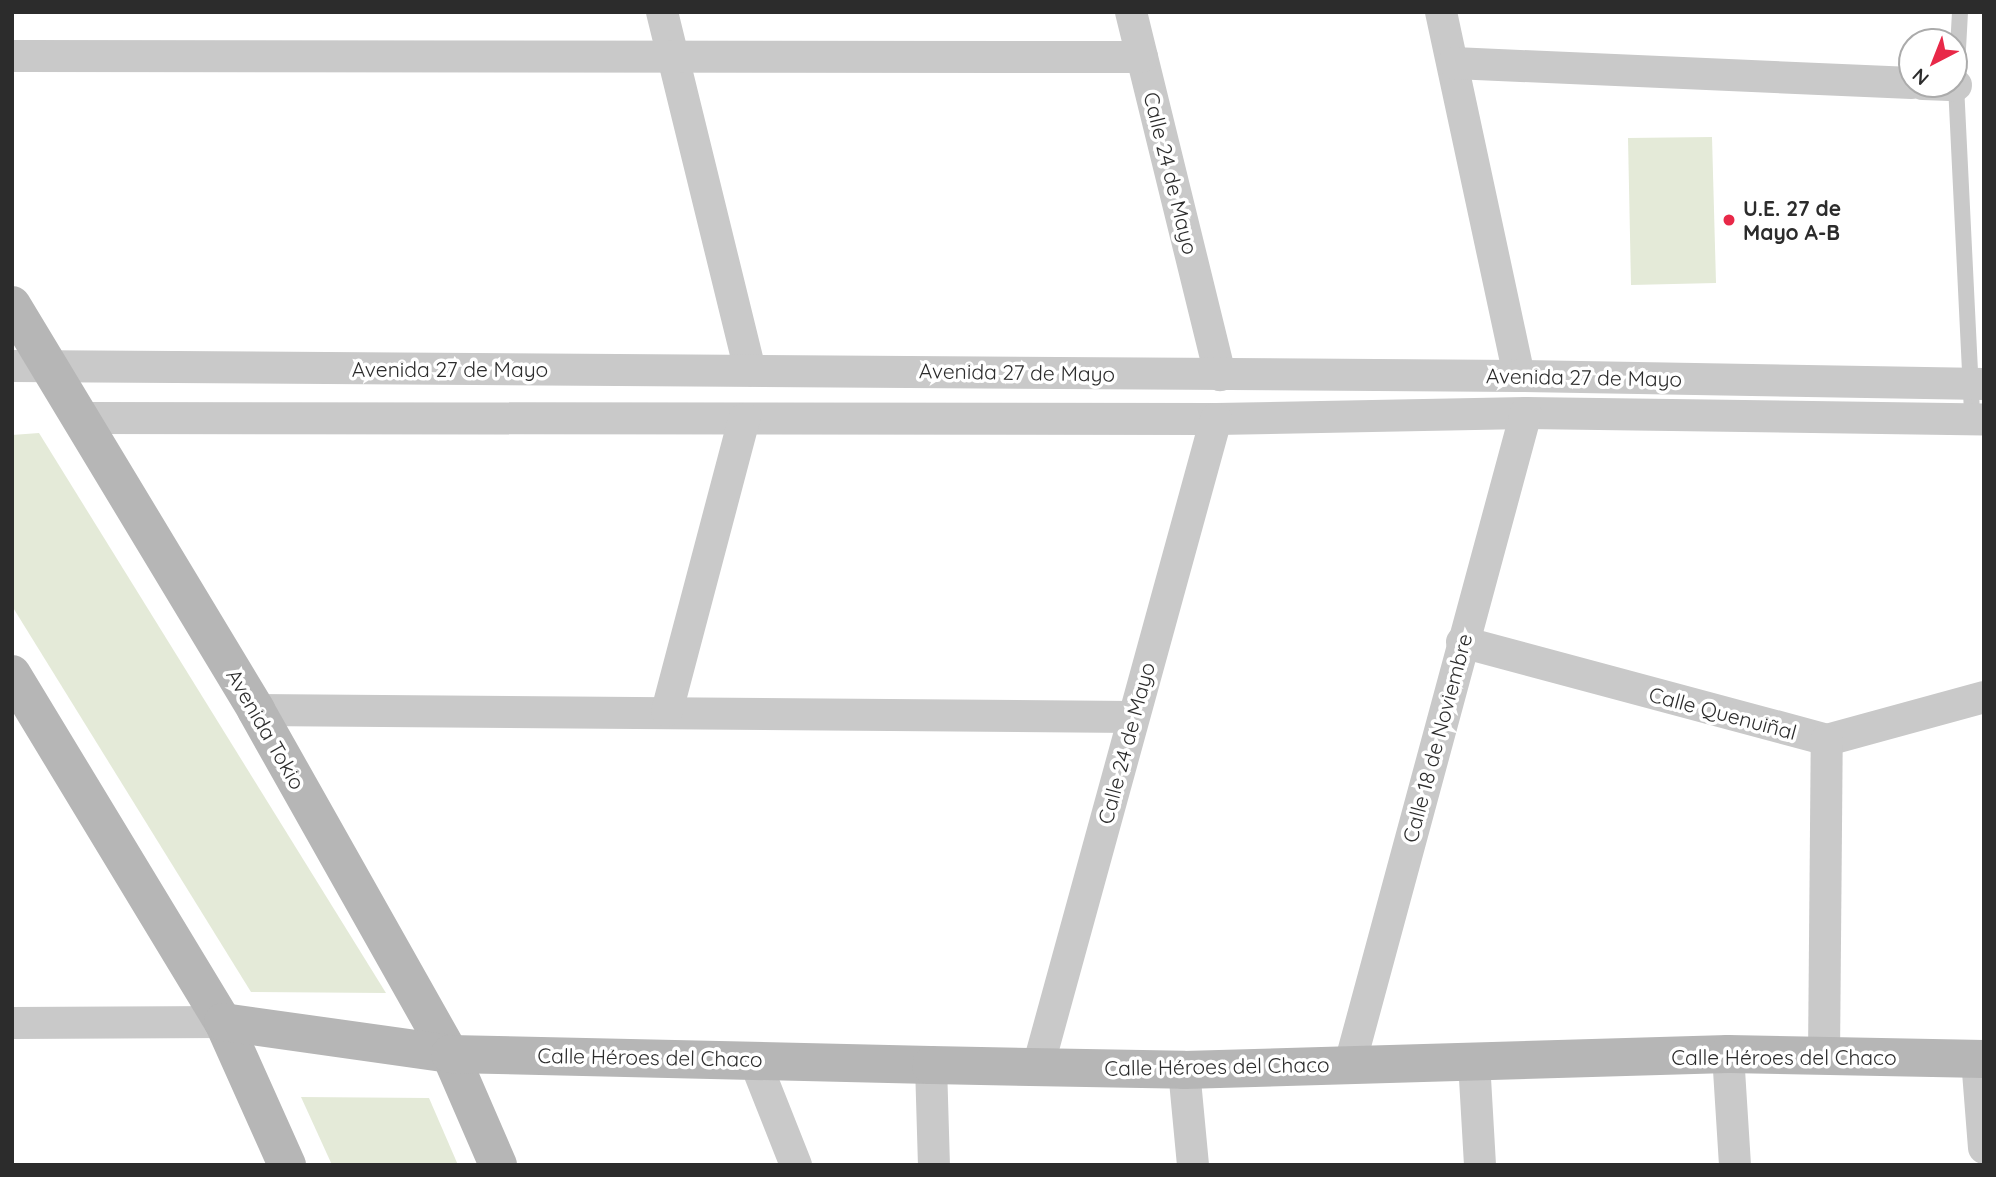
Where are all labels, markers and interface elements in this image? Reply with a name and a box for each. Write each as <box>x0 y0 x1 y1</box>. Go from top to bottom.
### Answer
north arrow <box>1898 28 1968 98</box>
text: N <box>1907 64 1934 91</box>
street label: Calle 24 de Mayo <box>1139 89 1203 257</box>
place label: U.E. 27 de Mayo A-B <box>1743 195 1841 245</box>
marker: U.E. 27 de Mayo A-B <box>1721 212 1737 228</box>
street label: Avenida 27 de Mayo <box>352 356 548 382</box>
street label: Avenida 27 de Mayo <box>919 358 1115 386</box>
street label: Avenida 27 de Mayo <box>1486 363 1682 391</box>
street label: Calle 18 de Noviembre <box>1397 631 1477 845</box>
street label: Calle 24 de Mayo <box>1092 659 1160 827</box>
street label: Avenida Tokio <box>221 664 311 794</box>
street label: Calle Quenuiñal <box>1646 681 1800 745</box>
street label: Calle Héroes del Chaco <box>537 1042 763 1072</box>
street label: Calle Héroes del Chaco <box>1671 1044 1897 1070</box>
street label: Calle Héroes del Chaco <box>1104 1051 1330 1081</box>

